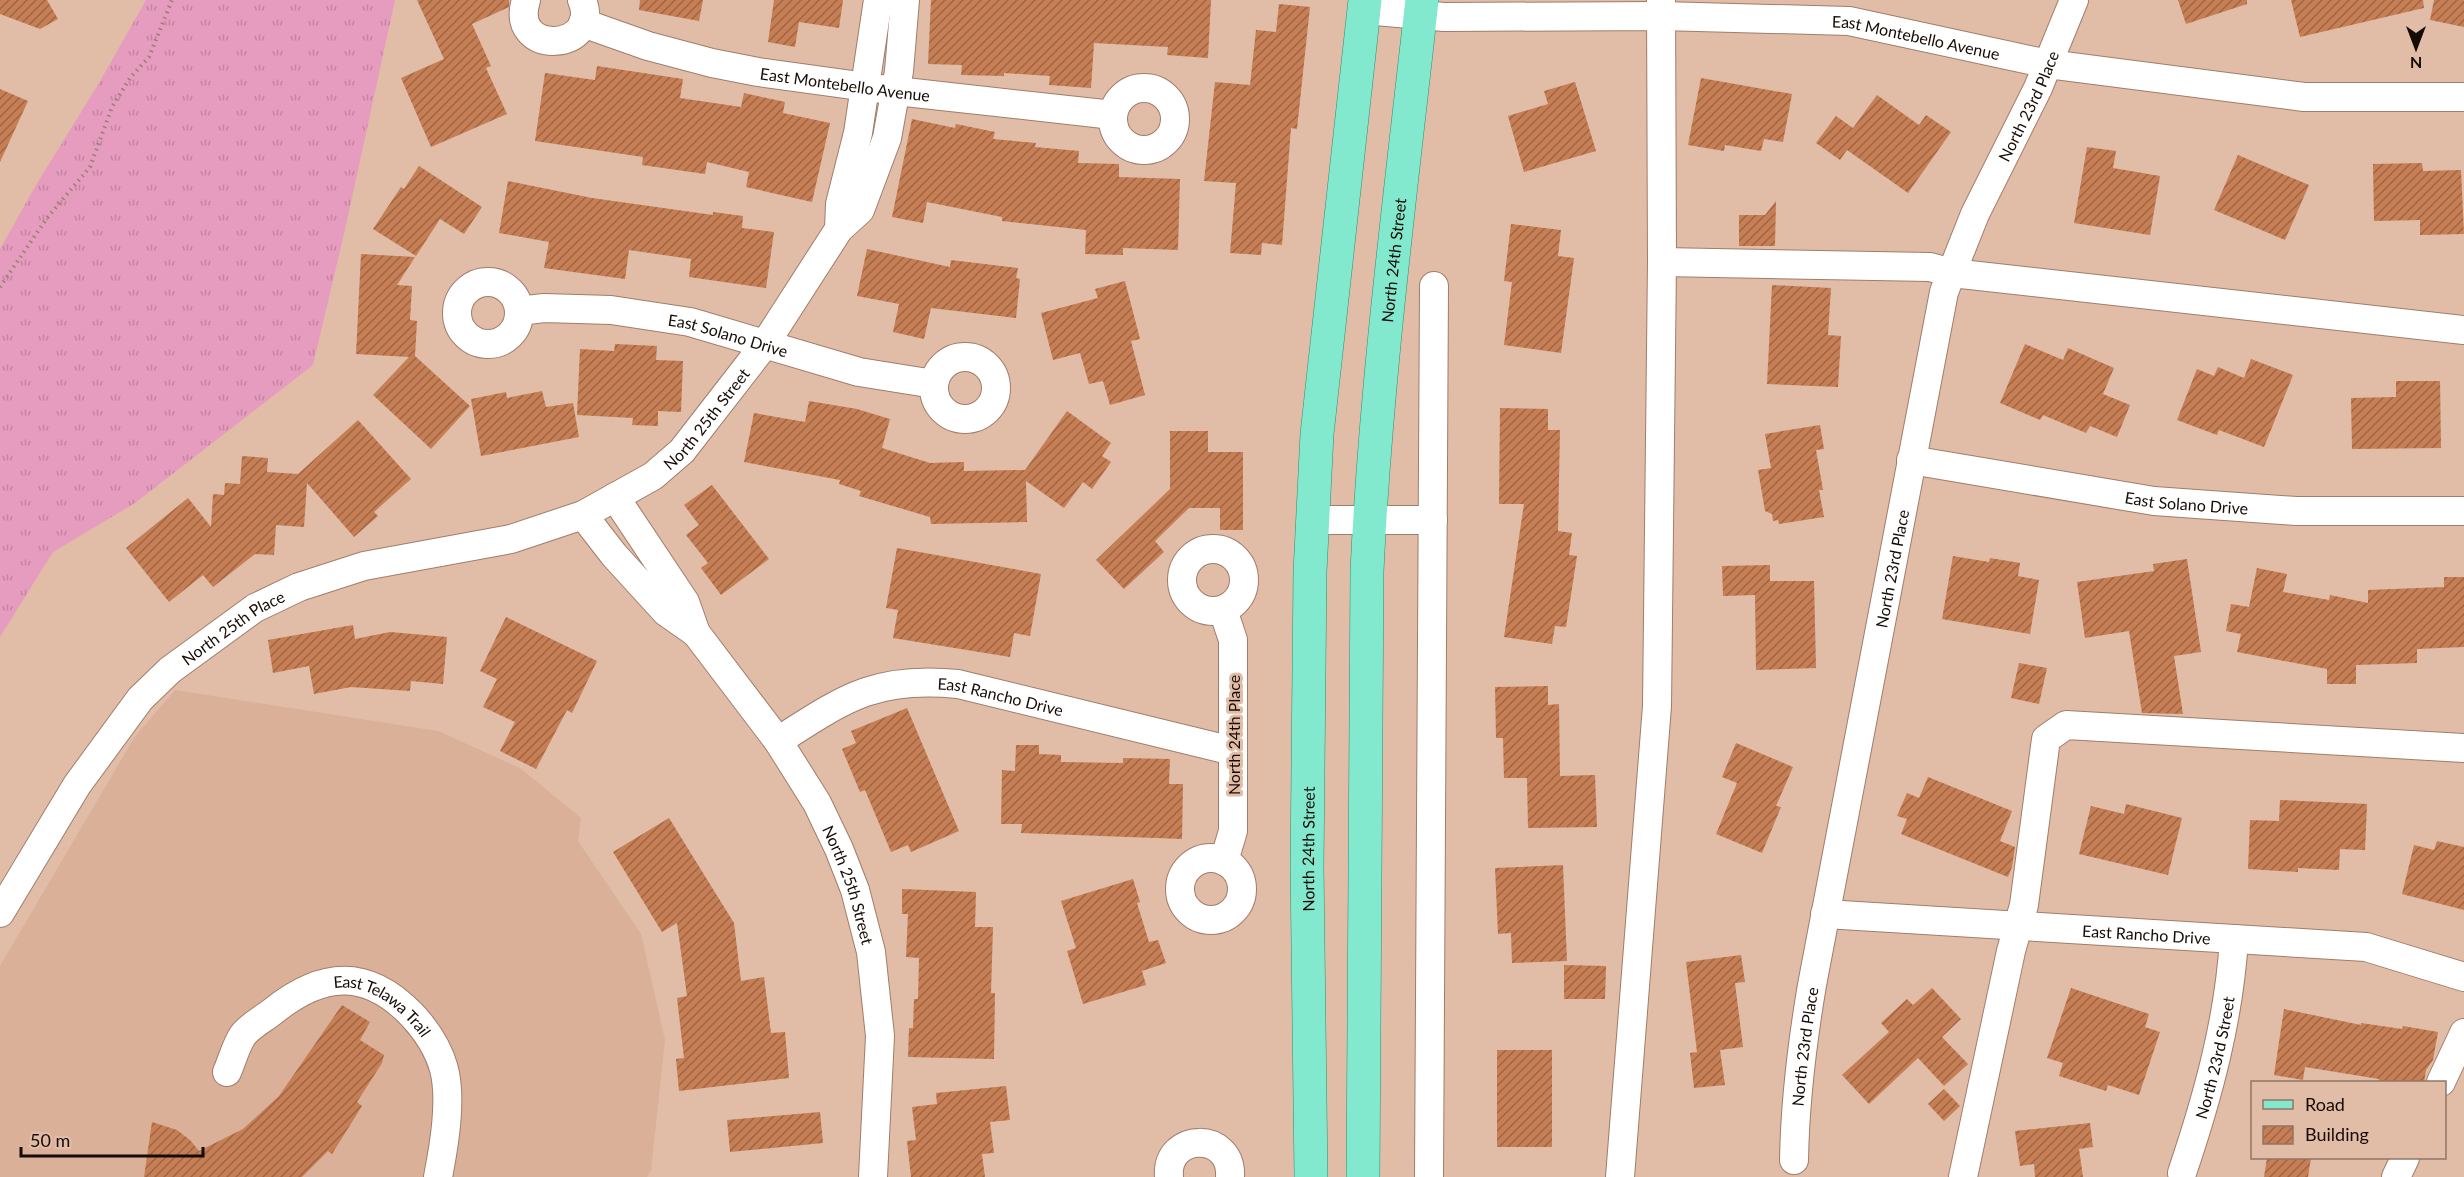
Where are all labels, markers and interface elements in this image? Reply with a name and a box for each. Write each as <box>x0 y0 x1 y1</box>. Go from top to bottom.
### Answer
street label: East Montebello Avenue <box>1832 11 2002 63</box>
north arrow <box>2386 18 2446 78</box>
street label: North 23rd Place <box>1994 48 2062 164</box>
text: N <box>2410 54 2422 73</box>
street label: East Montebello Avenue <box>759 63 931 104</box>
street label: North 24th Street <box>1377 197 1409 323</box>
street label: East Solano Drive <box>667 309 790 360</box>
street label: North 25th Street <box>659 364 753 473</box>
street label: East Solano Drive <box>2124 487 2249 517</box>
street label: North 23rd Place <box>1871 508 1912 629</box>
street label: North 25th Place <box>177 586 287 668</box>
street label: East Rancho Drive <box>937 673 1065 719</box>
street label: North 24th Place <box>1224 675 1243 795</box>
street label: North 24th Street <box>1297 786 1317 912</box>
street label: North 25th Street <box>819 822 878 947</box>
street label: East Rancho Drive <box>2082 920 2211 947</box>
street label: East Telawa Trail <box>333 971 436 1040</box>
street label: North 23rd Place <box>1787 986 1821 1107</box>
street label: North 23rd Street <box>2190 995 2237 1121</box>
legend <box>2251 1081 2446 1159</box>
text: Road <box>2305 1093 2345 1115</box>
scale bar <box>21 1120 202 1158</box>
text: Building <box>2305 1123 2369 1145</box>
text: 50 m <box>30 1129 70 1151</box>

